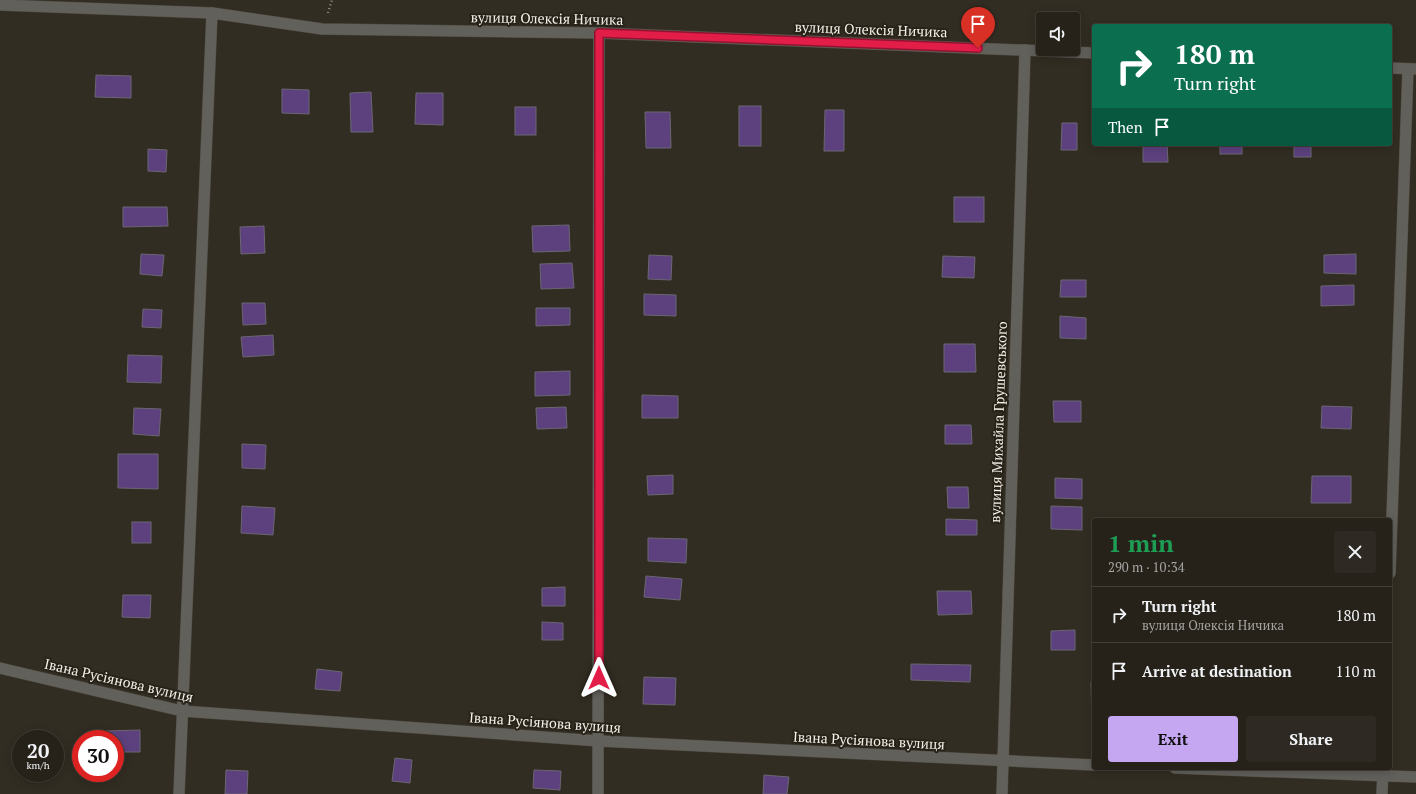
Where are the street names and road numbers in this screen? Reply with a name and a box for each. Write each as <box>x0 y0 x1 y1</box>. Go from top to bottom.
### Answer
street label: вулиця Олексія Ничика <box>470 7 624 29</box>
street label: вулиця Олексія Ничика <box>794 17 948 41</box>
street label: вулиця Михайла Грушевського <box>985 321 1011 523</box>
street label: Івана Русіянова вулиця <box>43 654 195 706</box>
street label: Івана Русіянова вулиця <box>468 707 622 737</box>
street label: Івана Русіянова вулиця <box>792 727 946 753</box>

